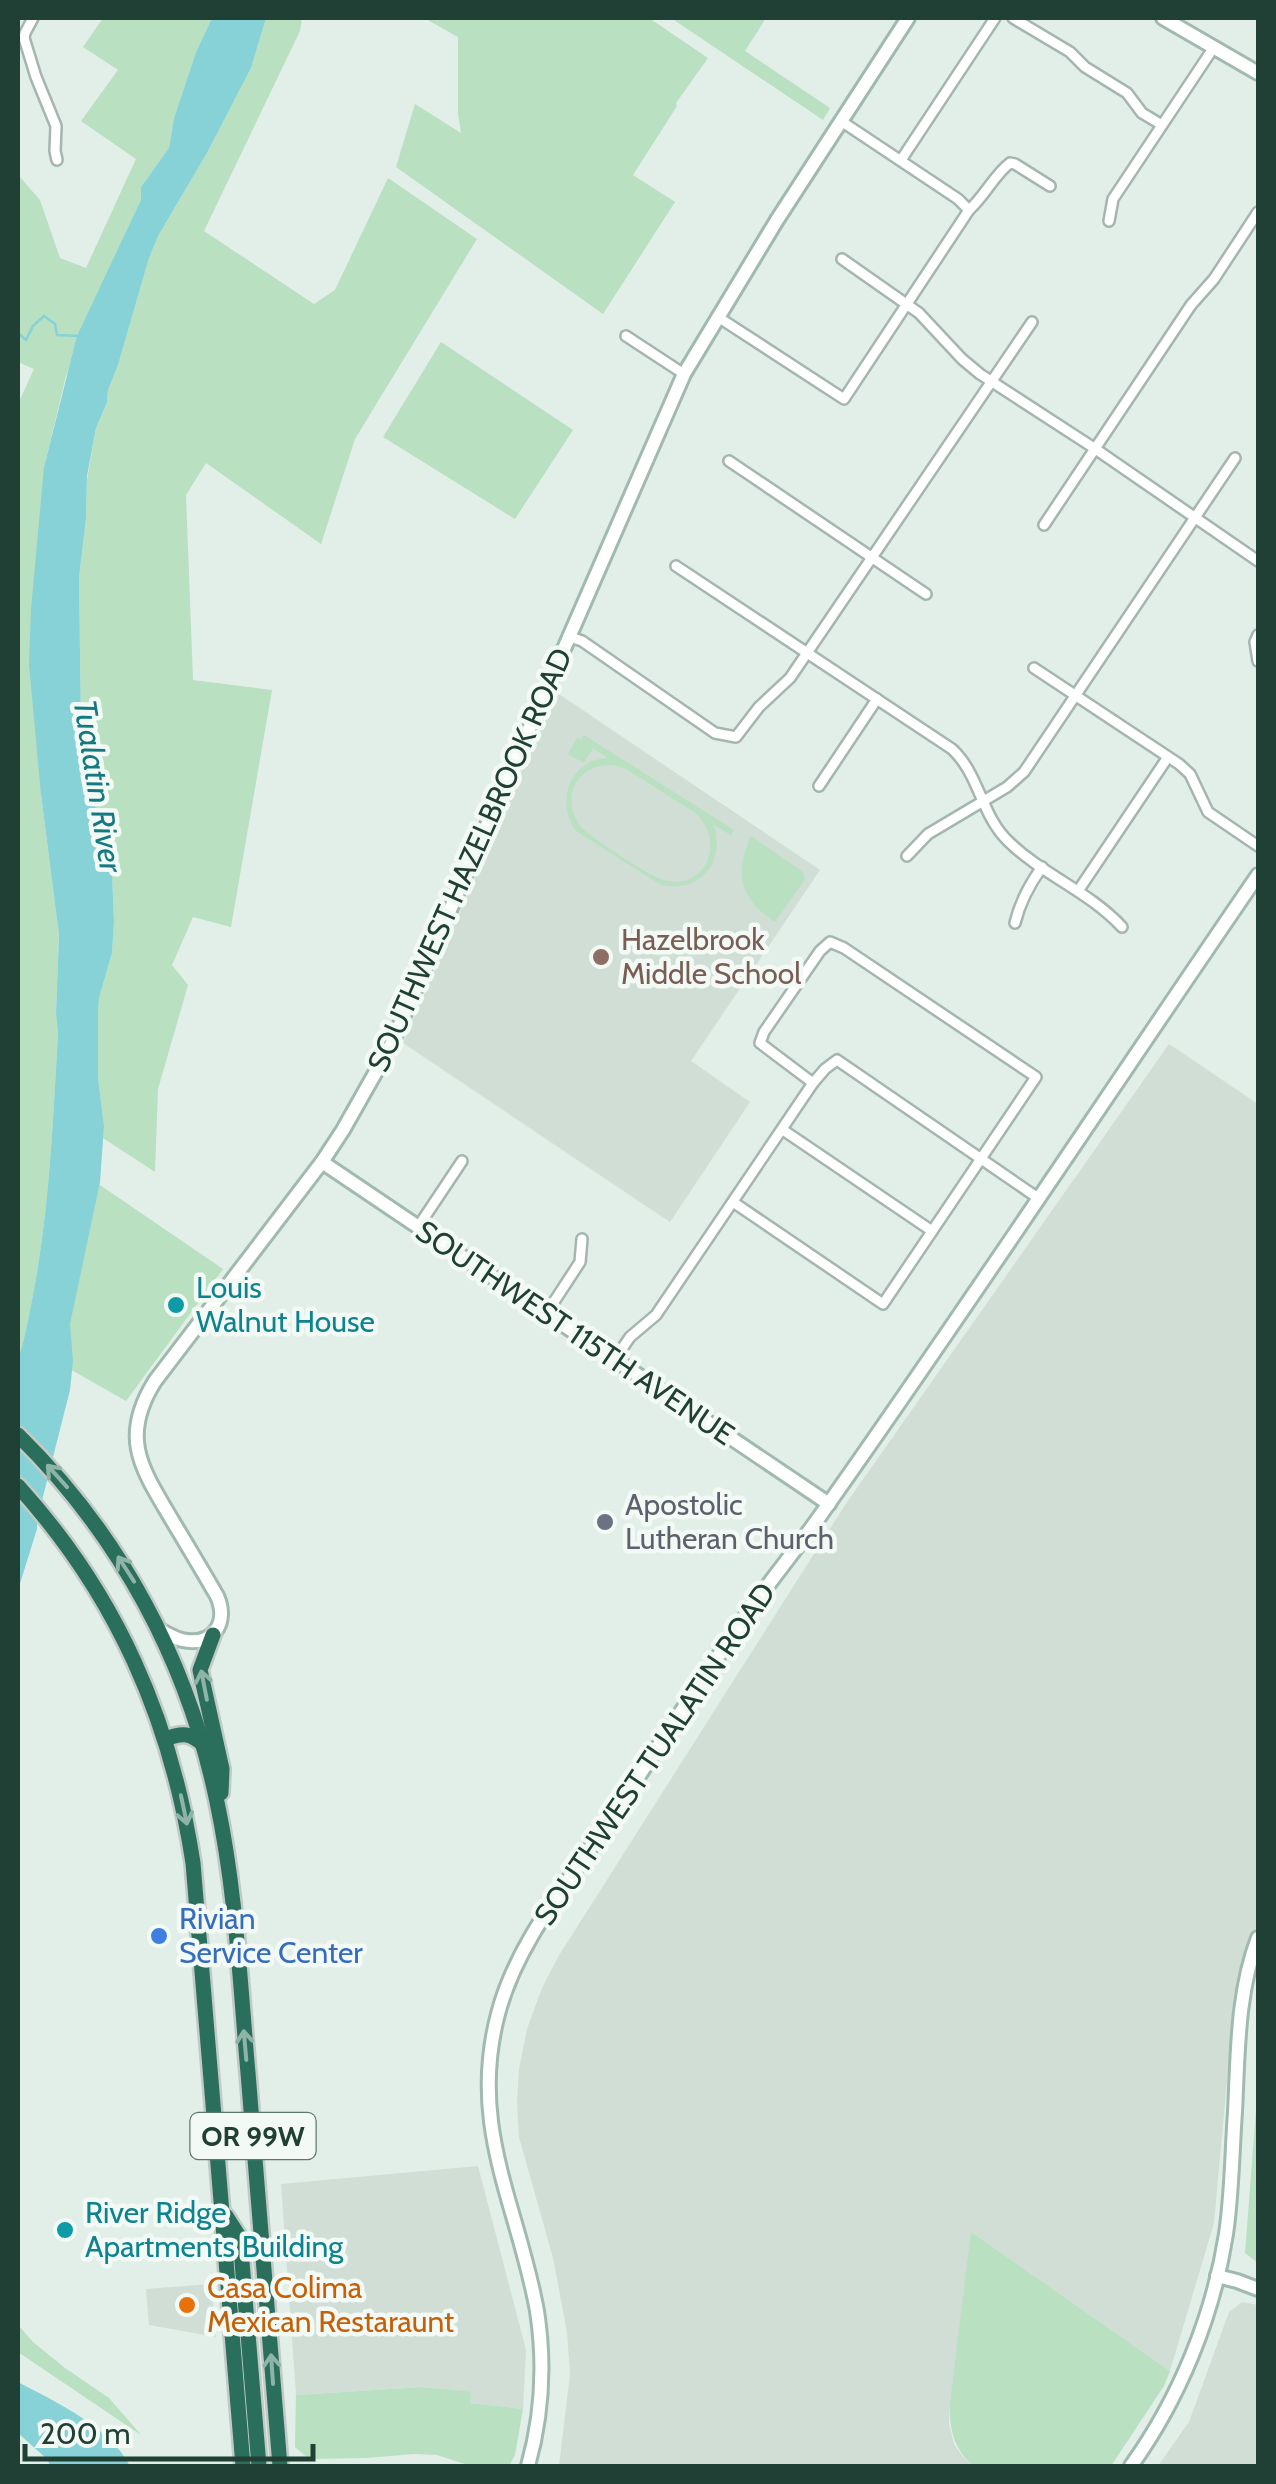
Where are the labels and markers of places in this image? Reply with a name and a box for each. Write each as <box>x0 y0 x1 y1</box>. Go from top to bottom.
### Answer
place label: Hazelbrook Middle School <box>621 921 801 992</box>
marker: Hazelbrook Middle School <box>590 946 612 968</box>
place label: Louis Walnut House <box>196 1269 375 1340</box>
marker: Louis Walnut House <box>165 1294 187 1316</box>
place label: Apostolic Lutheran Church <box>625 1486 834 1557</box>
marker: Apostolic Lutheran Church <box>594 1511 616 1533</box>
place label: Rivian Service Center <box>179 1900 363 1971</box>
marker: Rivian Service Center <box>148 1925 170 1947</box>
place label: River Ridge Apartments Building <box>85 2194 344 2265</box>
marker: River Ridge Apartments Building <box>54 2219 76 2241</box>
place label: Casa Colima Mexican Restaraunt <box>207 2269 454 2340</box>
marker: Casa Colima Mexican Restaraunt <box>176 2294 198 2316</box>

